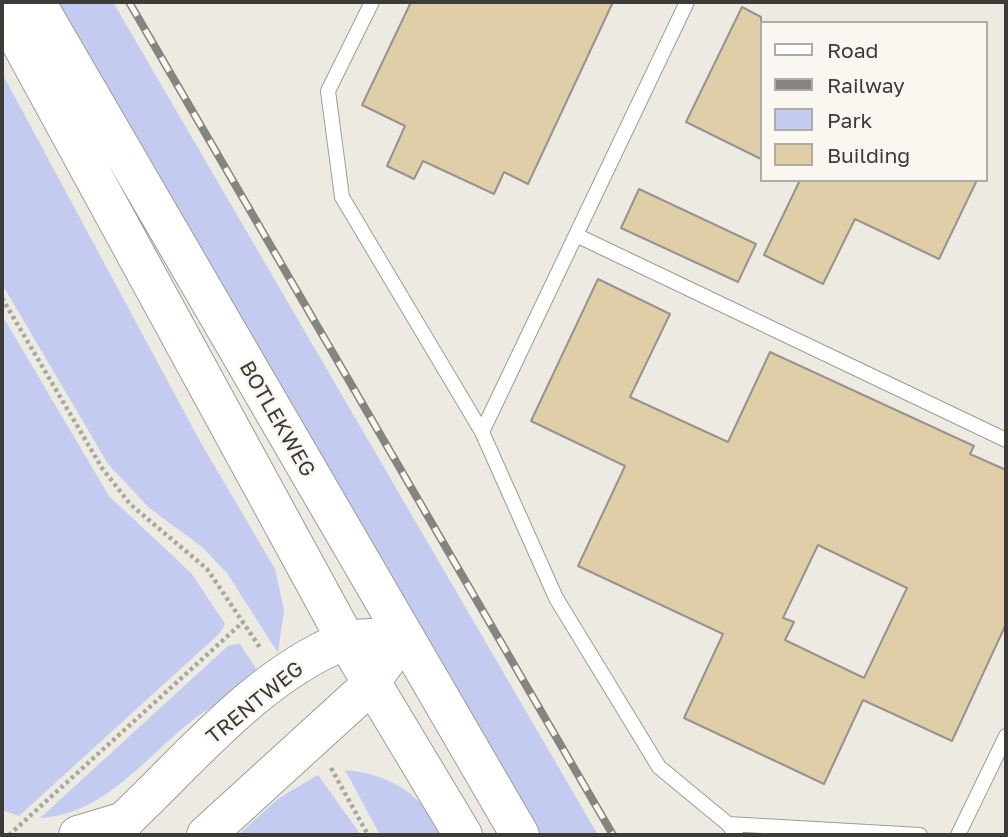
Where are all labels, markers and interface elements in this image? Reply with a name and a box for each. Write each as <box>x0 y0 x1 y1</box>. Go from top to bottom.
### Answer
legend <box>760 21 987 182</box>
text: Road <box>827 37 878 63</box>
text: Railway <box>827 72 905 98</box>
text: Park <box>827 107 872 133</box>
text: Building <box>827 142 910 168</box>
street label: BOTLEKWEG <box>234 357 320 481</box>
street label: TRENTWEG <box>201 656 309 750</box>

